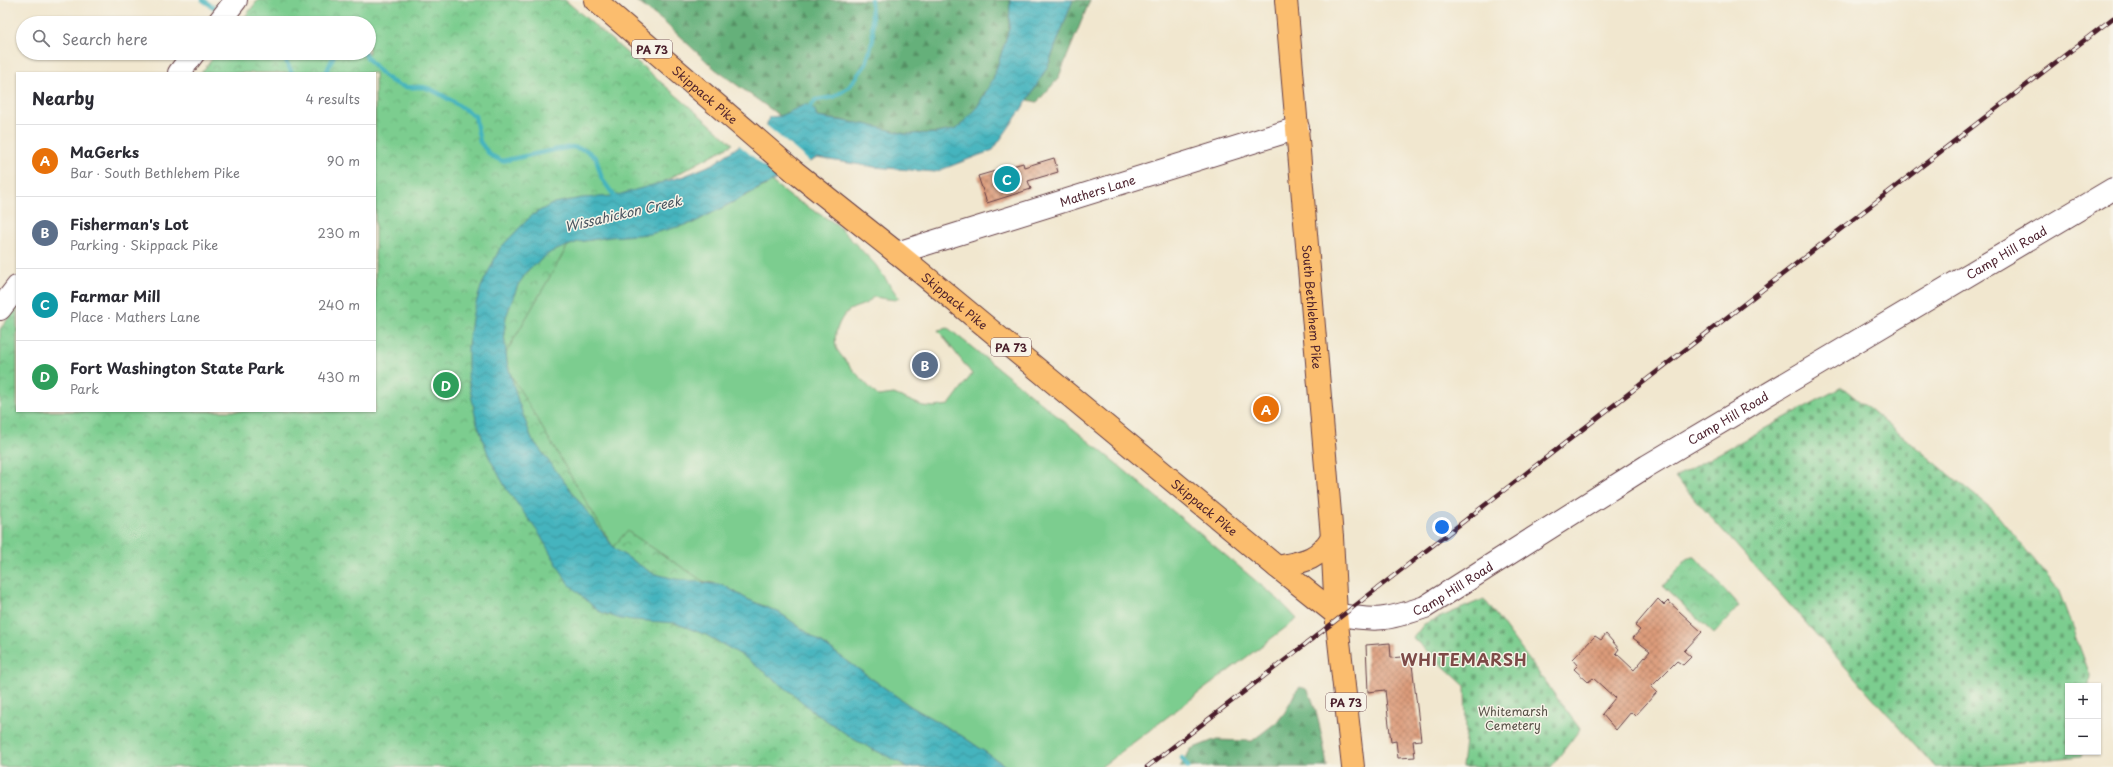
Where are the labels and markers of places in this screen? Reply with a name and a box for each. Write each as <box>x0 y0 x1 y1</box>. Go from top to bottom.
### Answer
pin: C <box>994 164 1020 194</box>
pin: B <box>912 350 938 380</box>
pin: D <box>433 370 459 400</box>
pin: A <box>1253 394 1279 424</box>

